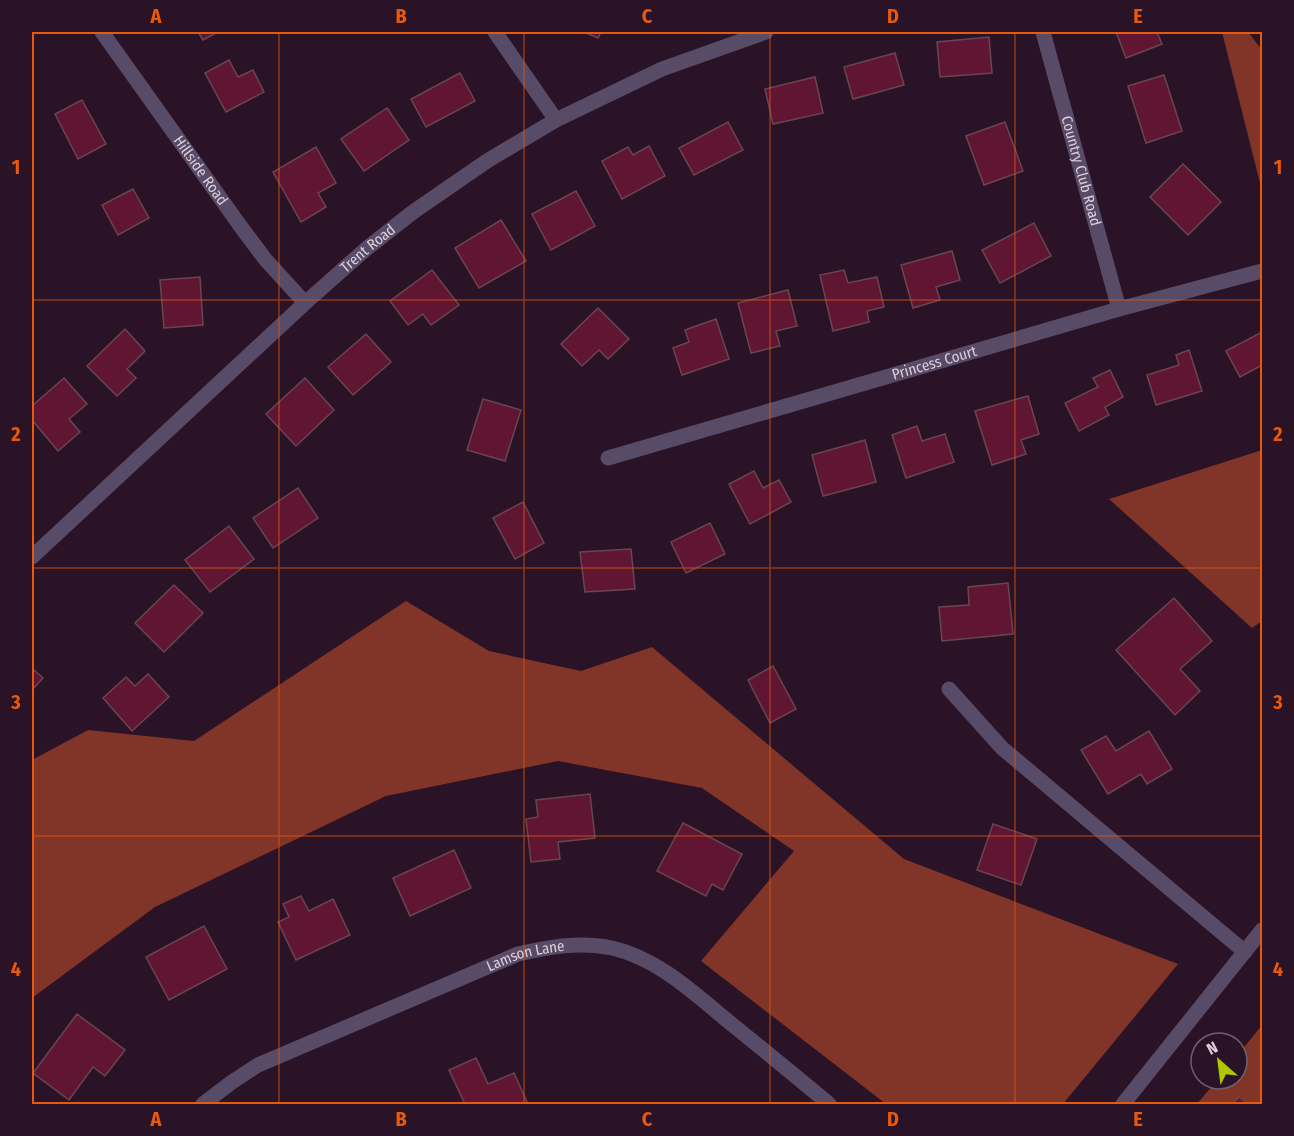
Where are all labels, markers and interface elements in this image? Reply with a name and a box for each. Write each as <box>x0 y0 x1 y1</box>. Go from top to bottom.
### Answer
text: A <box>150 4 163 28</box>
text: B <box>395 4 407 28</box>
text: C <box>642 4 653 28</box>
text: D <box>887 4 899 28</box>
text: E <box>1133 4 1143 28</box>
street label: Country Club Road <box>1057 114 1105 228</box>
street label: Hillside Road <box>170 132 232 209</box>
text: 1 <box>12 155 20 179</box>
text: 1 <box>1274 155 1282 179</box>
street label: Trent Road <box>336 220 399 277</box>
street label: Princess Court <box>890 342 979 384</box>
text: 2 <box>10 422 21 446</box>
text: 2 <box>1272 422 1283 446</box>
text: 3 <box>10 690 21 714</box>
text: 3 <box>1272 690 1283 714</box>
street label: Lamson Lane <box>484 937 565 975</box>
text: 4 <box>11 957 21 981</box>
text: 4 <box>1273 957 1283 981</box>
north arrow <box>1189 1031 1249 1091</box>
text: N <box>1203 1038 1221 1059</box>
text: A <box>150 1107 163 1131</box>
text: B <box>395 1107 407 1131</box>
text: C <box>642 1107 653 1131</box>
text: D <box>887 1107 899 1131</box>
text: E <box>1133 1107 1143 1131</box>

